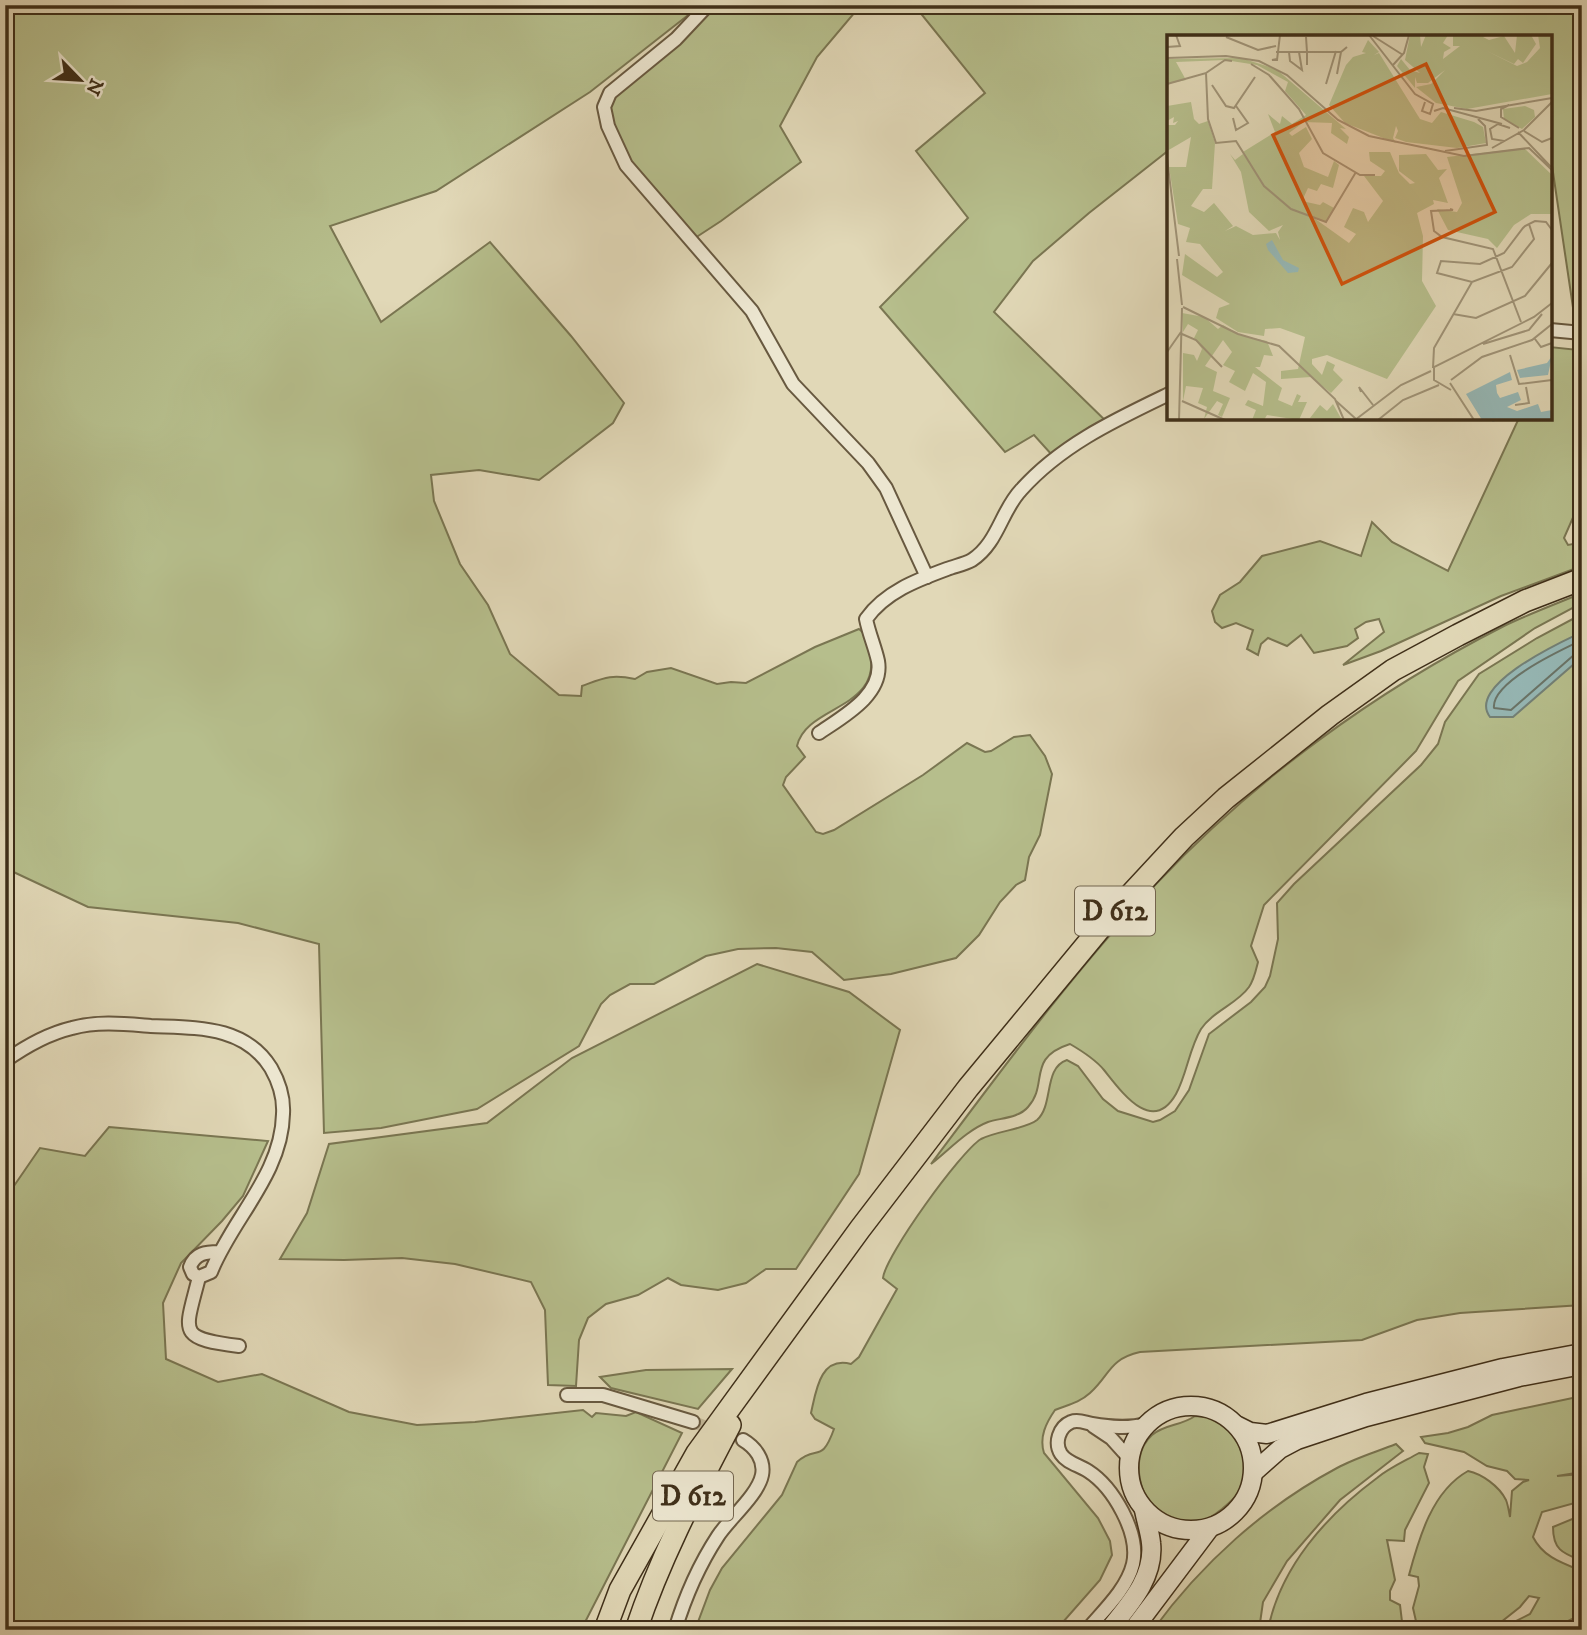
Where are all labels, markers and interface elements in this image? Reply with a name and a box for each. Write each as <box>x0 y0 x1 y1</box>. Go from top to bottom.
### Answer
inset map <box>1167 35 1552 420</box>
north arrow <box>46 46 116 116</box>
text: N <box>80 75 108 99</box>
road number: D 612 <box>1075 886 1155 936</box>
road number: D 612 <box>653 1472 733 1520</box>

